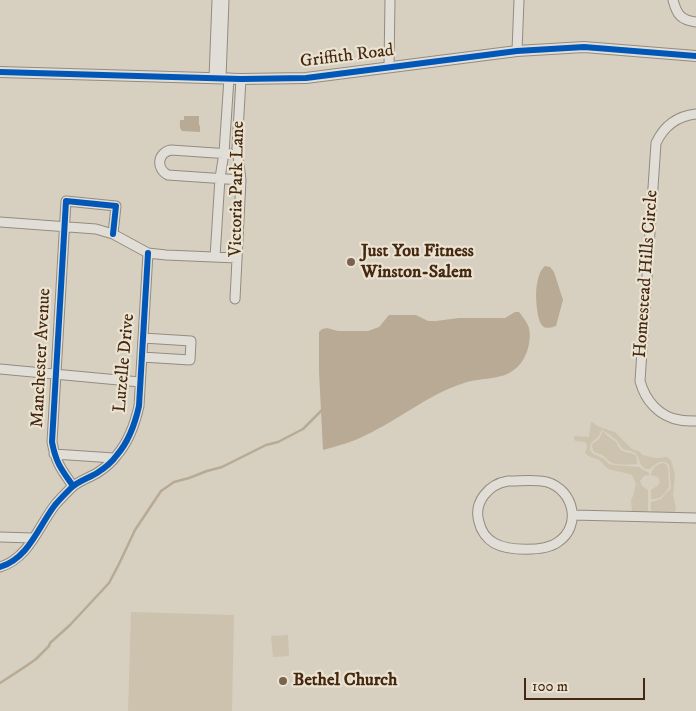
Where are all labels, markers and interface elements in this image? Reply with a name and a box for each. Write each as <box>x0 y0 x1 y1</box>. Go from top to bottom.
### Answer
street label: Griffith Road <box>299 41 395 73</box>
street label: Victoria Park Lane <box>226 121 250 257</box>
street label: Homestead Hills Circle <box>630 189 664 359</box>
place label: Just You Fitness Winston-Salem <box>361 241 474 284</box>
marker: Just You Fitness Winston-Salem <box>345 256 357 268</box>
street label: Manchester Avenue <box>28 288 56 428</box>
street label: Luzelle Drive <box>110 313 140 413</box>
scale bar <box>526 668 647 700</box>
place label: Bethel Church <box>293 670 398 692</box>
marker: Bethel Church <box>277 675 289 687</box>
text: 100 m <box>532 677 568 696</box>

